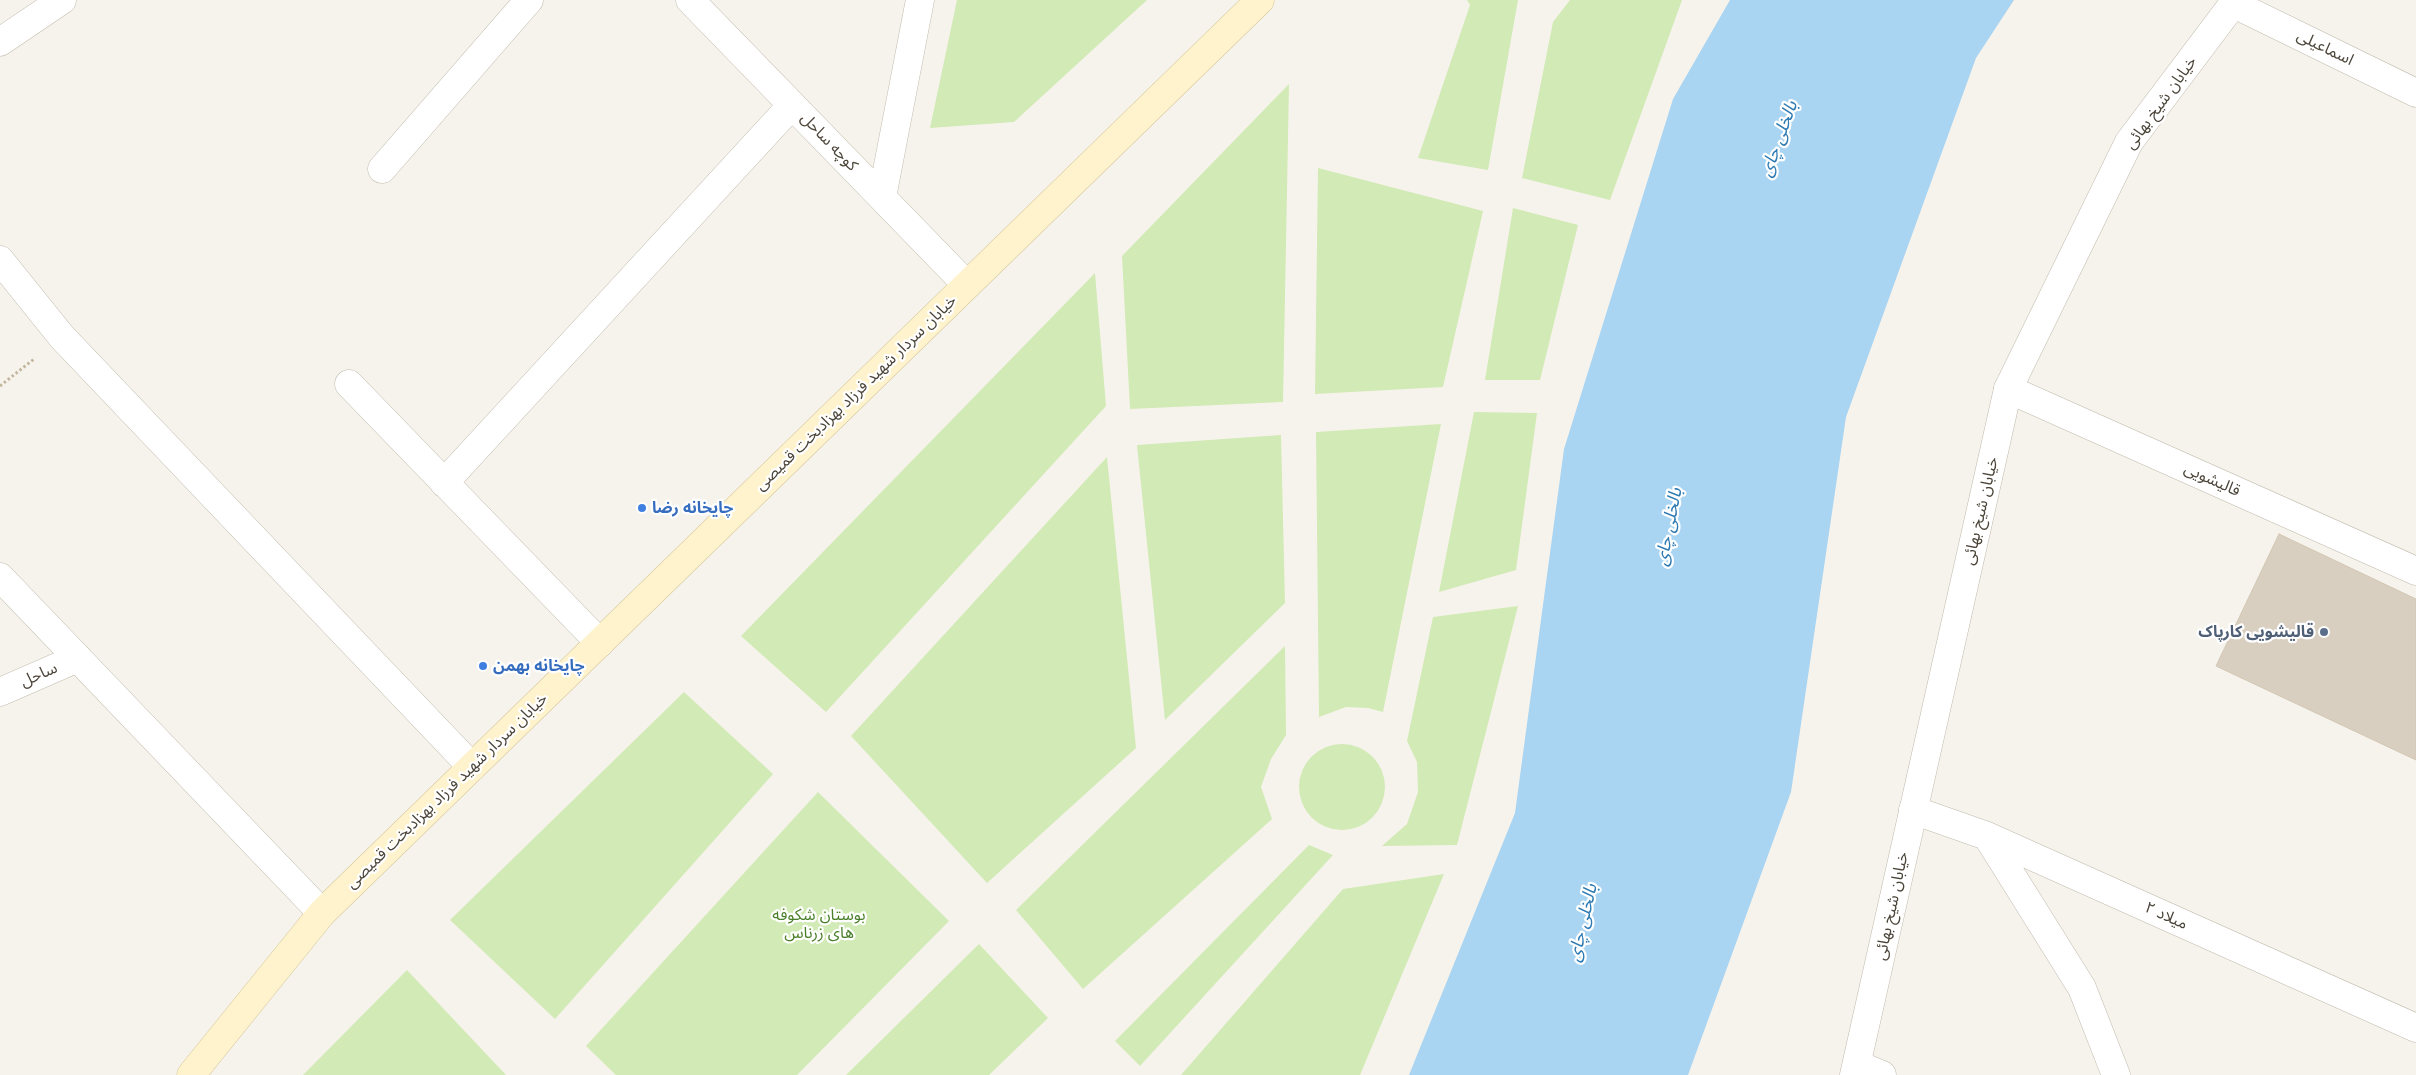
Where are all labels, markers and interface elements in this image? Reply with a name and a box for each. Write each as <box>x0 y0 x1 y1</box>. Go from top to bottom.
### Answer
street label: اسماعیلی <box>2293 26 2357 70</box>
street label: خیابان شیخ بهائی <box>2121 53 2201 153</box>
water label: بالخلی چای <box>1755 98 1803 180</box>
street label: کوچه ساحل <box>796 109 862 175</box>
street label: خیابان سردار شهید فرزاد بهزاد‌بخت قمیصی <box>751 291 961 495</box>
street label: خیابان شیخ بهائی <box>1959 455 2003 567</box>
street label: قالیشویی <box>2181 459 2243 501</box>
water label: بالخلی چای <box>1651 486 1687 568</box>
place label: چایخانه رضا <box>652 498 733 518</box>
marker: چایخانه رضا <box>636 502 648 514</box>
place label: قالیشویی کارپاک <box>2198 622 2314 642</box>
marker: قالیشویی کارپاک <box>2318 626 2330 638</box>
place label: چایخانه بهمن <box>493 656 585 676</box>
street label: ساحل <box>18 658 60 692</box>
marker: چایخانه بهمن <box>477 660 489 672</box>
street label: خیابان سردار شهید فرزاد بهزاد‌بخت قمیصی <box>342 689 552 893</box>
street label: خیابان شیخ بهائی <box>1871 850 1913 962</box>
water label: بالخلی چای <box>1564 882 1602 964</box>
street label: میلاد ۲ <box>2142 898 2190 934</box>
park label: بوستان شکوفه های زرناس <box>772 905 866 943</box>

